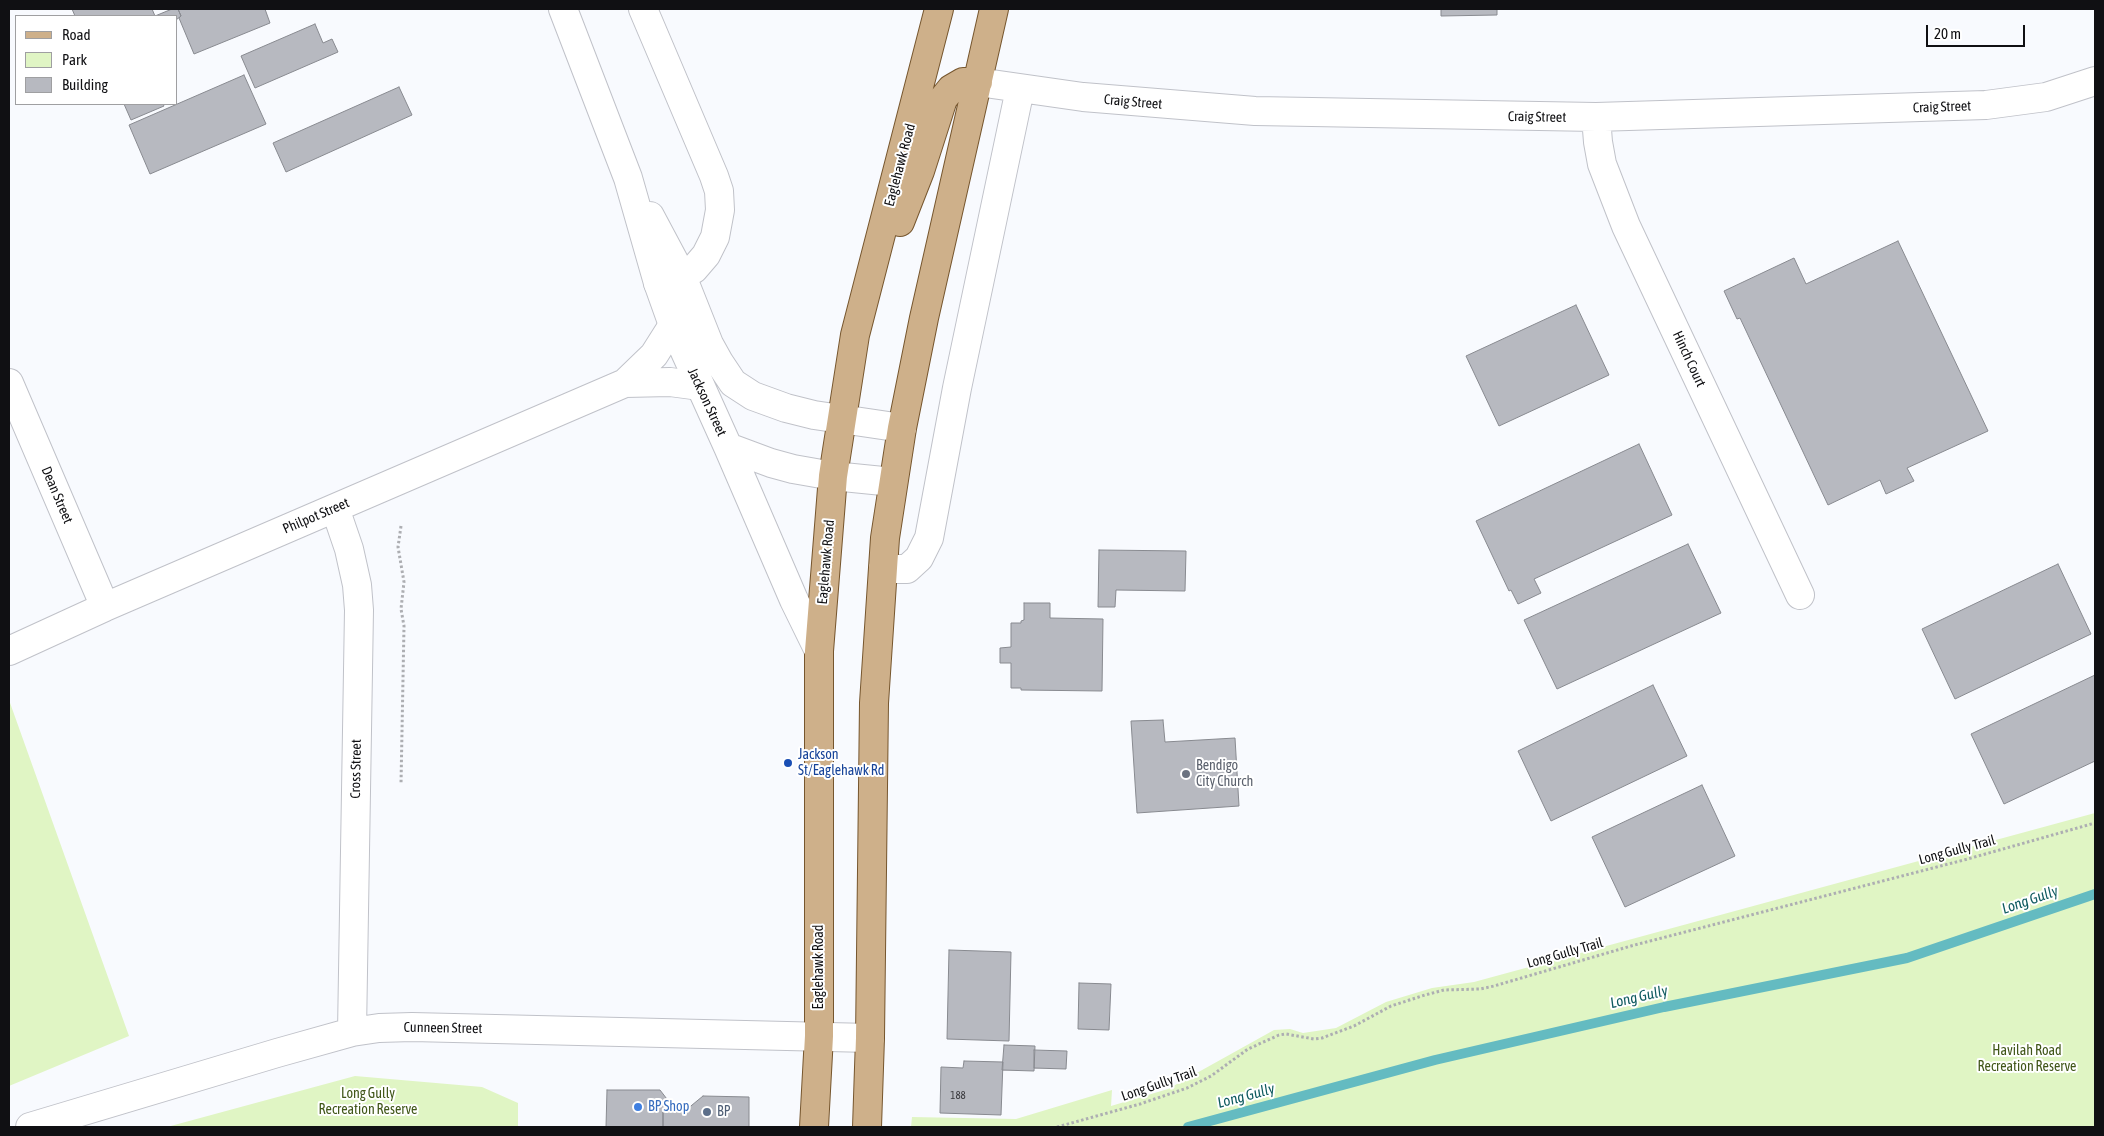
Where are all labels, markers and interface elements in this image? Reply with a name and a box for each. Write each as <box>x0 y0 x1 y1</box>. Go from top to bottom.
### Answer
legend <box>15 15 178 105</box>
scale bar <box>1929 15 2028 47</box>
text: 20 m <box>1934 25 1961 42</box>
text: Road <box>62 26 91 43</box>
text: Park <box>62 51 87 68</box>
text: Building <box>62 76 108 93</box>
street label: Craig Street <box>1103 91 1163 113</box>
street label: Craig Street <box>1912 98 1972 116</box>
street label: Craig Street <box>1508 108 1566 126</box>
street label: Eaglehawk Road <box>881 122 919 208</box>
street label: Hinch Court <box>1669 328 1709 390</box>
street label: Jackson Street <box>684 365 730 439</box>
street label: Dean Street <box>38 464 76 526</box>
street label: Philpot Street <box>280 495 352 537</box>
street label: Eaglehawk Road <box>814 519 838 605</box>
street label: Cross Street <box>347 739 365 799</box>
place label: Jackson St/Eaglehawk Rd <box>798 747 884 780</box>
marker: Jackson St/Eaglehawk Rd <box>782 757 794 769</box>
place label: Bendigo City Church <box>1196 758 1253 790</box>
marker: Bendigo City Church <box>1180 768 1192 780</box>
street label: Long Gully Trail <box>1917 832 1997 868</box>
water label: Long Gully <box>1999 882 2061 918</box>
street label: Eaglehawk Road <box>811 925 827 1009</box>
street label: Long Gully Trail <box>1525 934 1605 972</box>
water label: Long Gully <box>1609 982 1669 1012</box>
street label: Cunneen Street <box>404 1019 482 1037</box>
park label: Havilah Road Recreation Reserve <box>1978 1043 2076 1076</box>
street label: Long Gully Trail <box>1119 1063 1199 1105</box>
water label: Long Gully <box>1215 1080 1277 1112</box>
park label: Long Gully Recreation Reserve <box>319 1086 417 1118</box>
house number: 188 <box>950 1089 966 1103</box>
place label: BP Shop <box>648 1099 689 1115</box>
marker: BP Shop <box>632 1101 644 1113</box>
place label: BP <box>717 1104 730 1120</box>
marker: BP <box>701 1106 713 1118</box>

